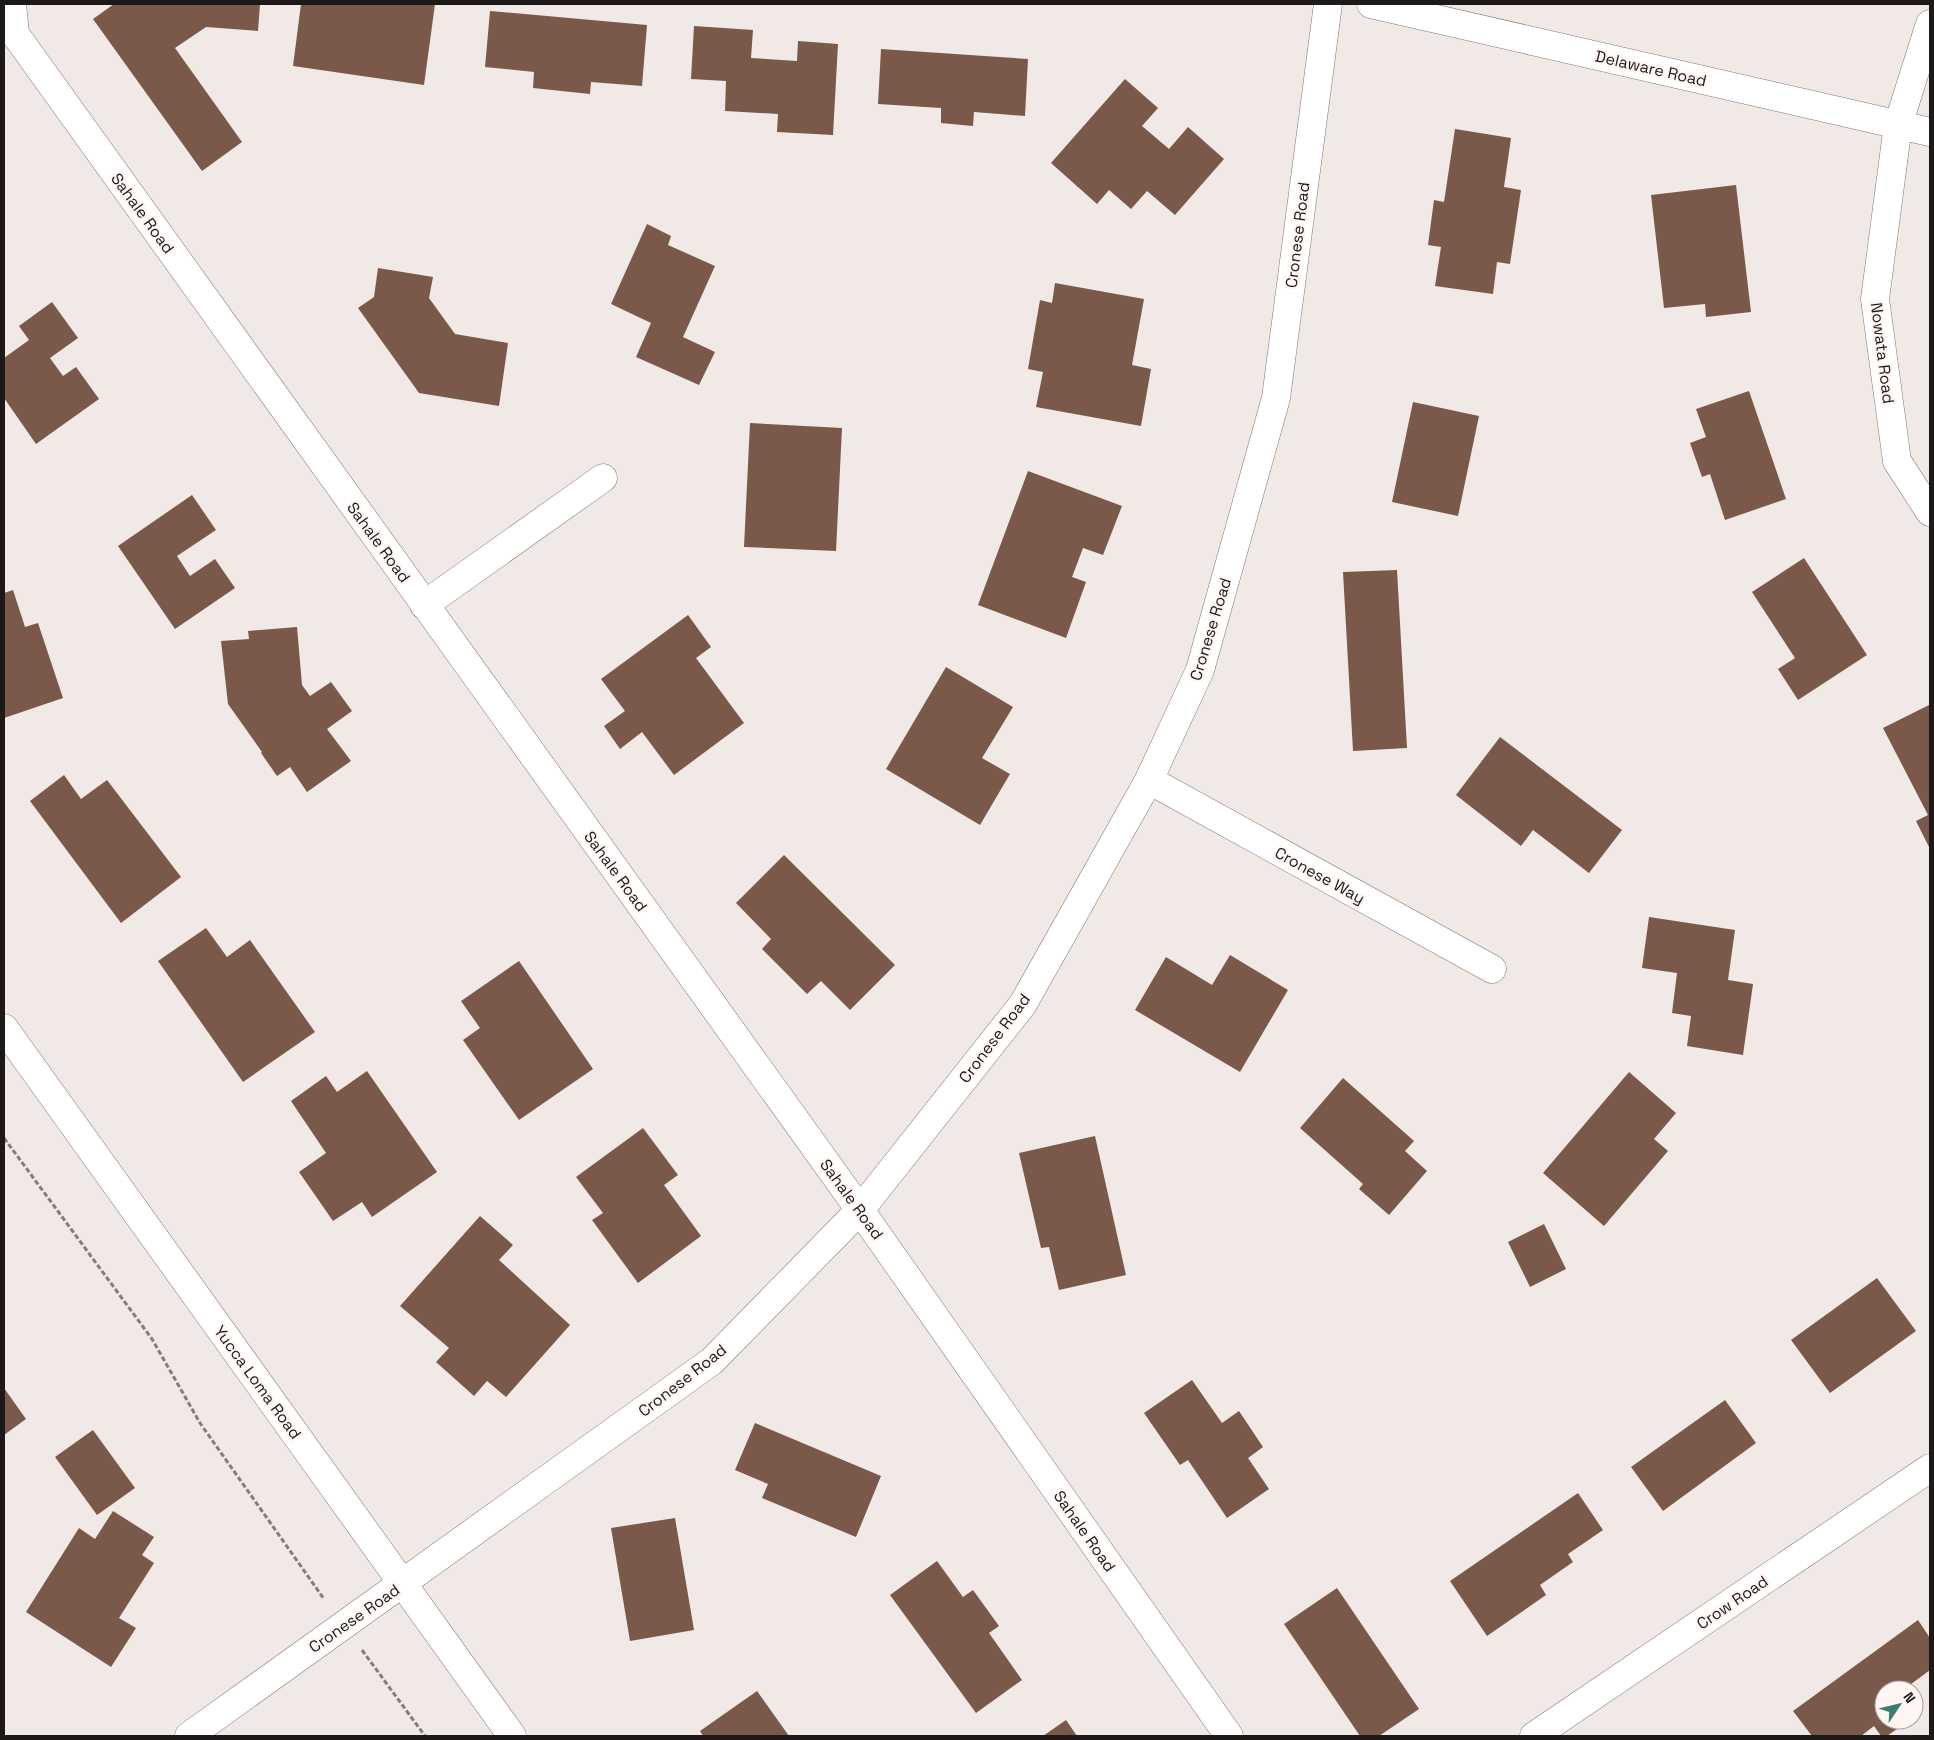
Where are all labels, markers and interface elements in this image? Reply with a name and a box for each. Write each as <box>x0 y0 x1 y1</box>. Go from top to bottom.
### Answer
street label: Delaware Road <box>1593 45 1709 91</box>
street label: Sahale Road <box>106 169 179 258</box>
street label: Cronese Road <box>1281 181 1314 289</box>
street label: Nowata Road <box>1866 301 1899 405</box>
street label: Sahale Road <box>342 498 415 587</box>
street label: Cronese Road <box>1185 575 1236 683</box>
street label: Sahale Road <box>579 827 652 916</box>
street label: Cronese Way <box>1271 842 1368 909</box>
street label: Cronese Road <box>954 989 1035 1087</box>
street label: Sahale Road <box>815 1155 888 1244</box>
street label: Yucca Loma Road <box>209 1321 306 1443</box>
street label: Cronese Road <box>634 1339 731 1421</box>
street label: Sahale Road <box>1049 1486 1120 1576</box>
street label: Crow Road <box>1692 1571 1772 1634</box>
street label: Cronese Road <box>305 1579 404 1658</box>
north arrow <box>1874 1680 1924 1730</box>
text: N <box>1900 1689 1920 1707</box>

